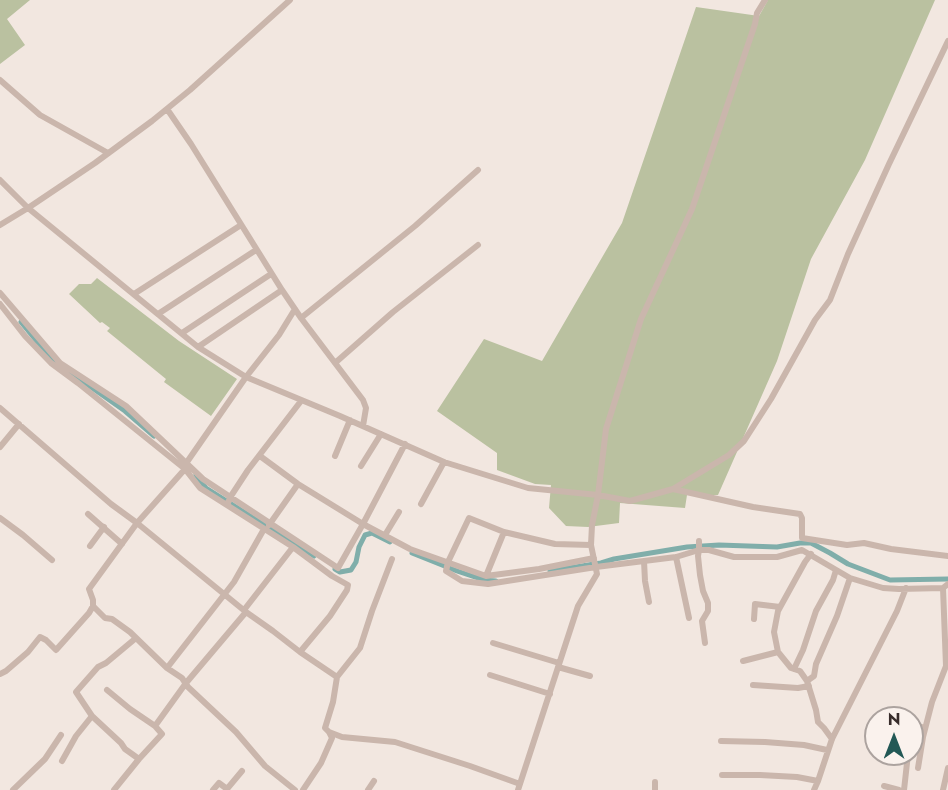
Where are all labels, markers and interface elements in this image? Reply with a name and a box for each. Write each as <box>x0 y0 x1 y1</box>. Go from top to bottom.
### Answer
north arrow <box>864 706 924 766</box>
text: N <box>888 708 900 731</box>

